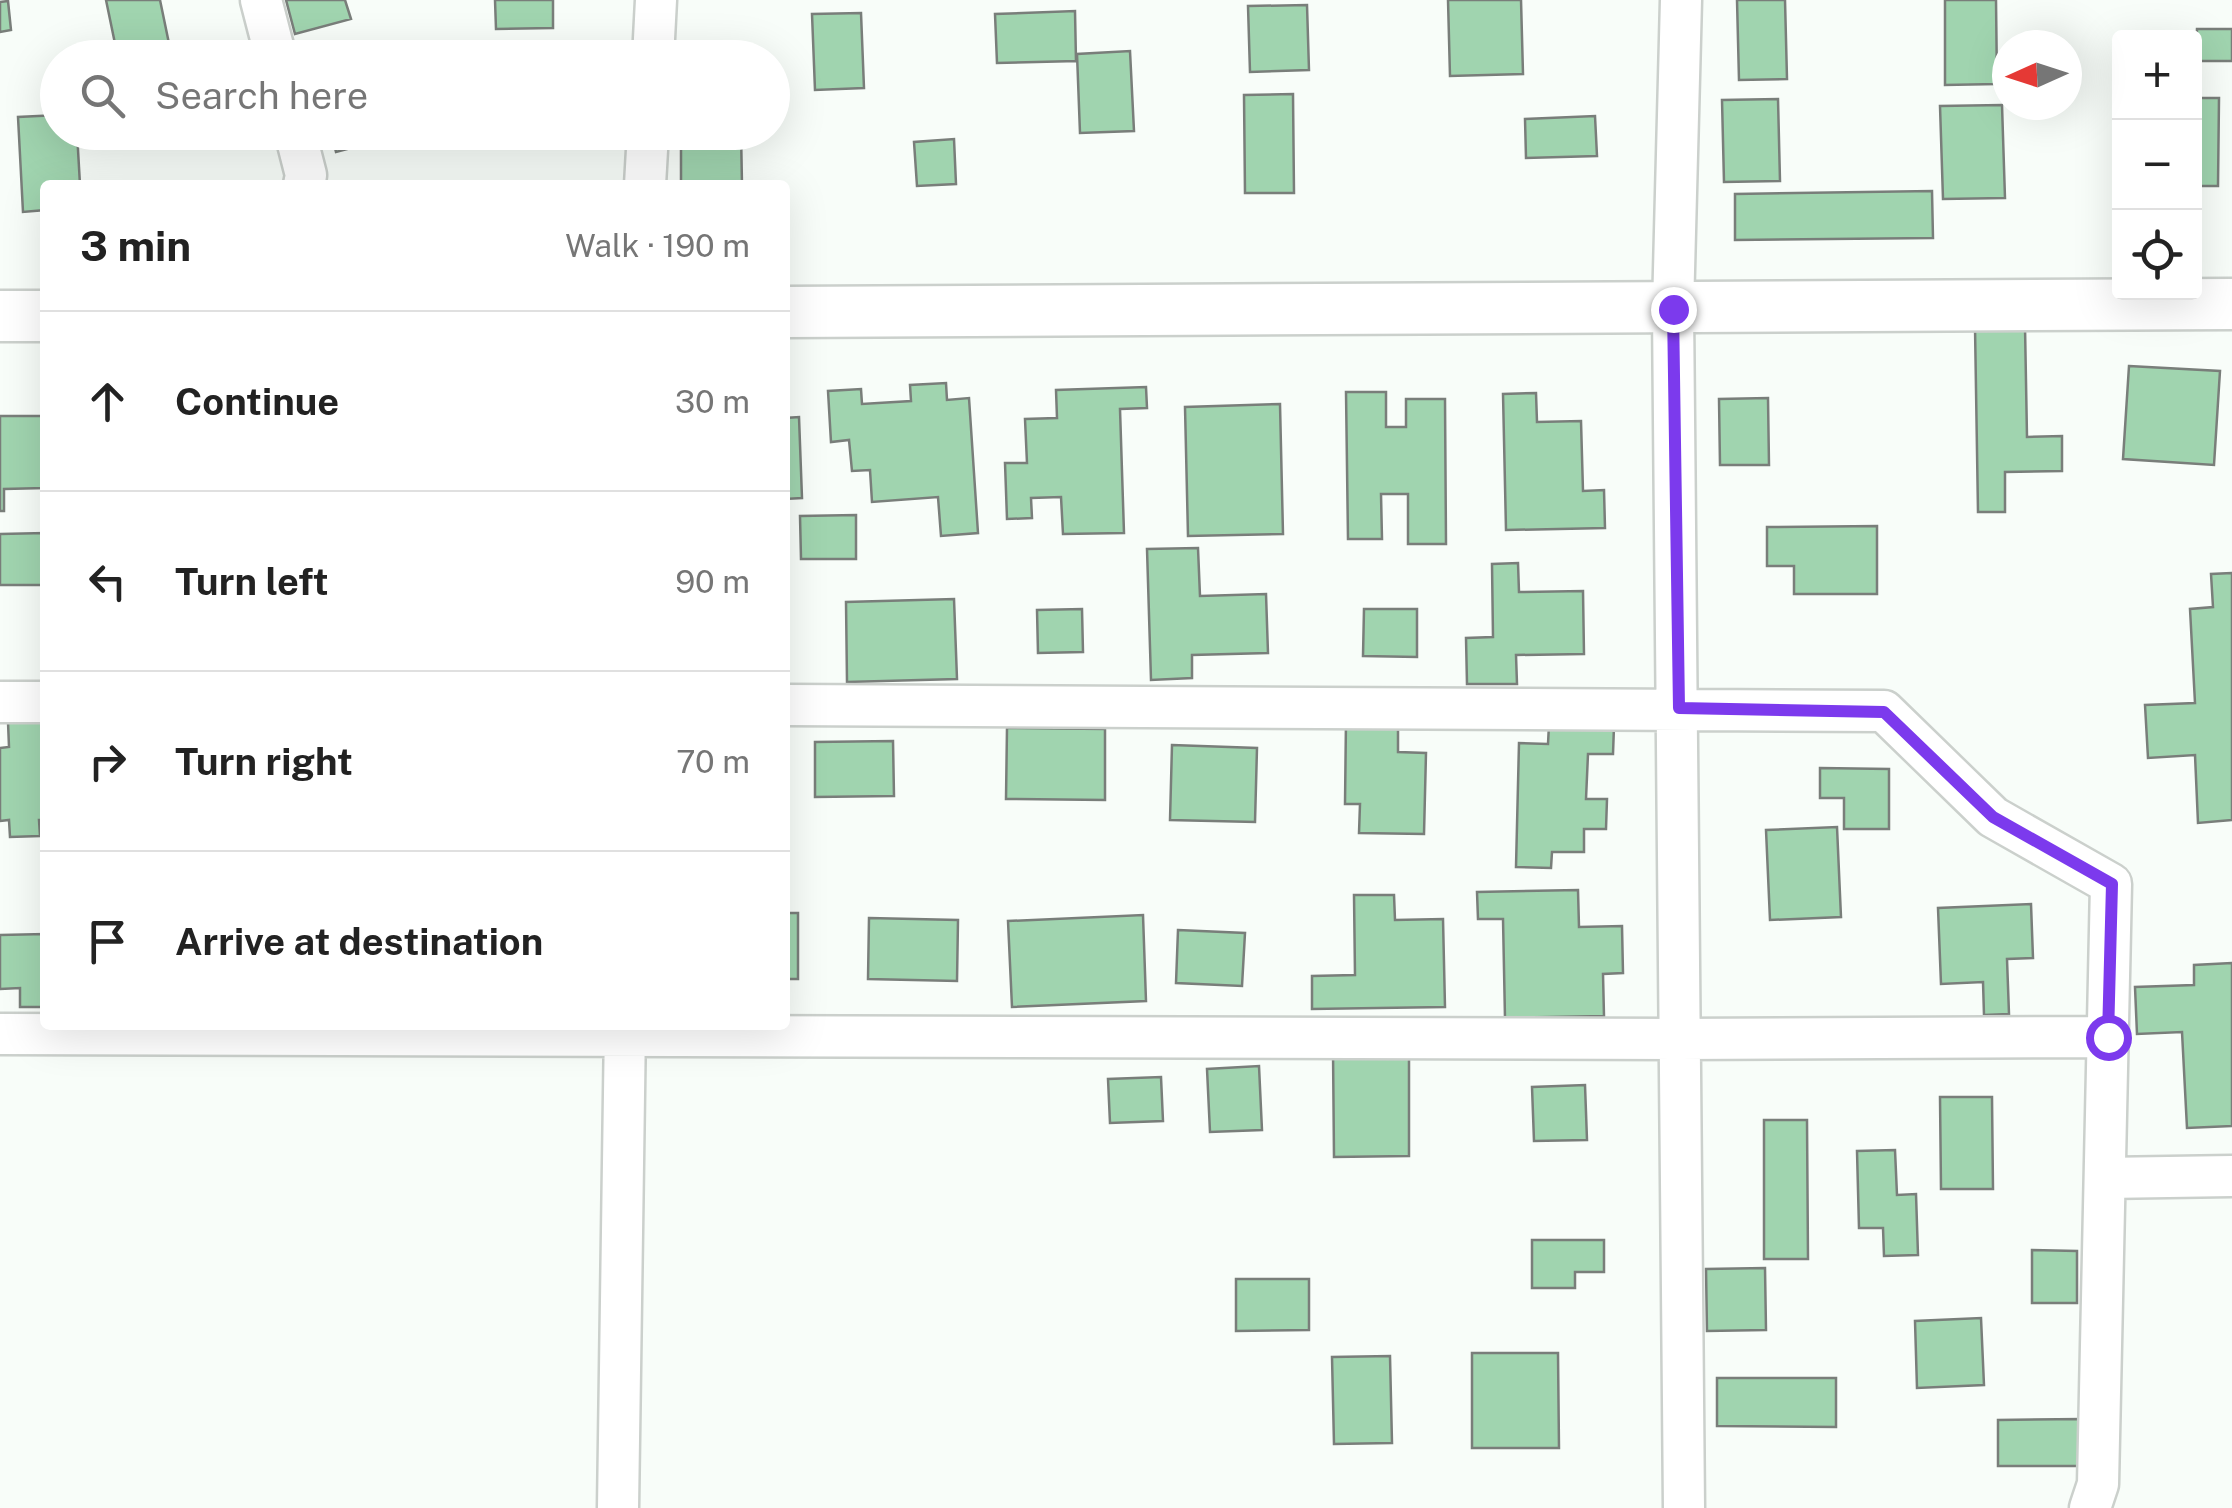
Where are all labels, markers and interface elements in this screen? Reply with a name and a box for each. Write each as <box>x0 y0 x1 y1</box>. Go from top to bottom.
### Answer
north arrow <box>1992 30 2082 120</box>
map controls <box>2112 30 2202 300</box>
button: + <box>2112 30 2202 120</box>
search box <box>40 40 790 150</box>
icon: search <box>75 68 130 123</box>
text: Search here <box>155 73 368 118</box>
button: − <box>2112 120 2202 210</box>
button: locate <box>2112 210 2202 300</box>
text: 3 min <box>80 221 191 270</box>
text: Walk · 190 m <box>565 227 750 264</box>
route end <box>1651 287 1697 333</box>
icon: ahead <box>80 374 135 429</box>
text: Continue <box>175 379 339 424</box>
text: 30 m <box>675 383 750 420</box>
icon: left <box>80 554 135 609</box>
text: Turn left <box>175 559 329 604</box>
text: 90 m <box>675 563 750 600</box>
icon: right <box>80 734 135 789</box>
text: Turn right <box>175 739 353 784</box>
text: 70 m <box>676 743 750 780</box>
icon: arrive <box>80 914 135 969</box>
text: Arrive at destination <box>175 919 543 964</box>
route start <box>2086 1015 2132 1061</box>

